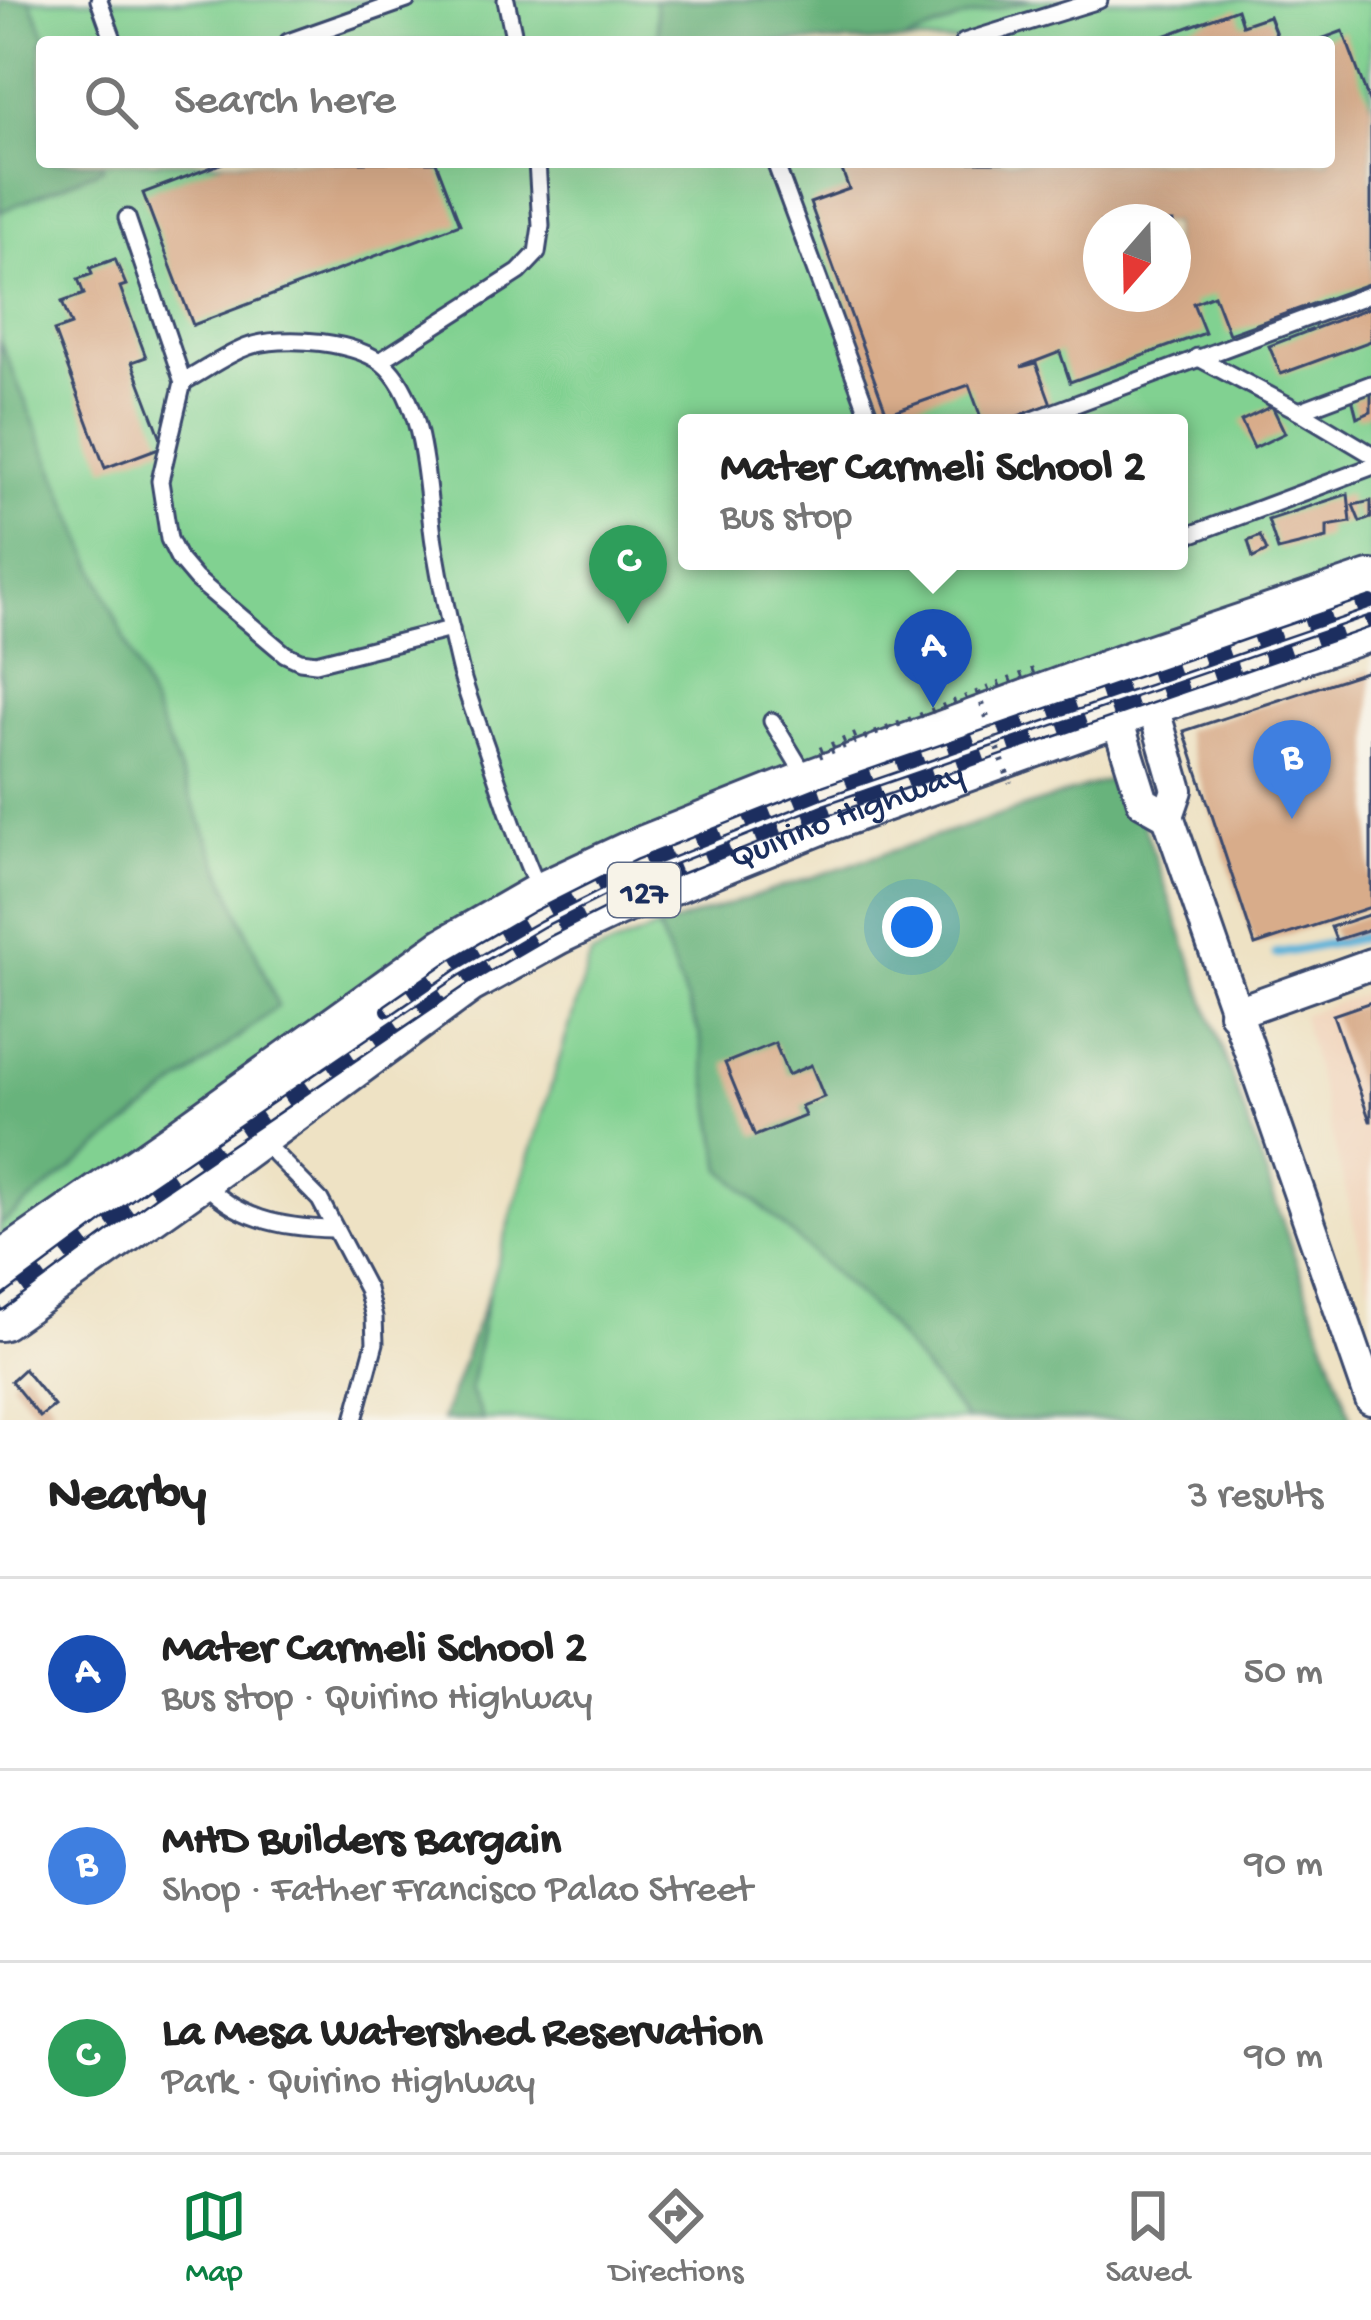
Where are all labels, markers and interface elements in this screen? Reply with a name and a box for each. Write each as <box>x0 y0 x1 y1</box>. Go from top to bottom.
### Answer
search box <box>36 36 1335 168</box>
icon: search <box>78 69 144 135</box>
text: Search here <box>174 76 396 129</box>
north arrow <box>1083 204 1191 312</box>
popup <box>678 414 1188 570</box>
text: Mater Carmeli School 2 <box>721 443 1145 496</box>
text: Bus stop <box>721 496 852 542</box>
pin: C <box>589 525 667 624</box>
pin: A <box>894 609 972 708</box>
pin: B <box>1253 720 1331 819</box>
street label: Quirino Highway <box>724 754 971 882</box>
road number: 127 <box>608 863 680 917</box>
your location <box>882 897 942 957</box>
text: Nearby <box>48 1468 206 1528</box>
text: 3 results <box>1188 1475 1323 1521</box>
text: Mater Carmeli School 2 <box>162 1624 587 1677</box>
text: A <box>75 1651 99 1697</box>
text: 50 m <box>1243 1651 1323 1697</box>
text: Bus stop · Quirino Highway <box>162 1677 592 1723</box>
text: MHD Builders Bargain <box>162 1816 561 1869</box>
text: B <box>77 1843 97 1889</box>
text: 90 m <box>1244 1843 1323 1889</box>
text: Shop · Father Francisco Palao Street <box>162 1869 753 1915</box>
text: La Mesa Watershed Reservation <box>162 2008 763 2061</box>
text: C <box>76 2035 98 2081</box>
text: 90 m <box>1244 2035 1323 2081</box>
text: Park · Quirino Highway <box>162 2061 535 2107</box>
tab: Map <box>181 2183 247 2293</box>
tab: Directions <box>609 2183 743 2293</box>
tab: Saved <box>1105 2183 1190 2293</box>

